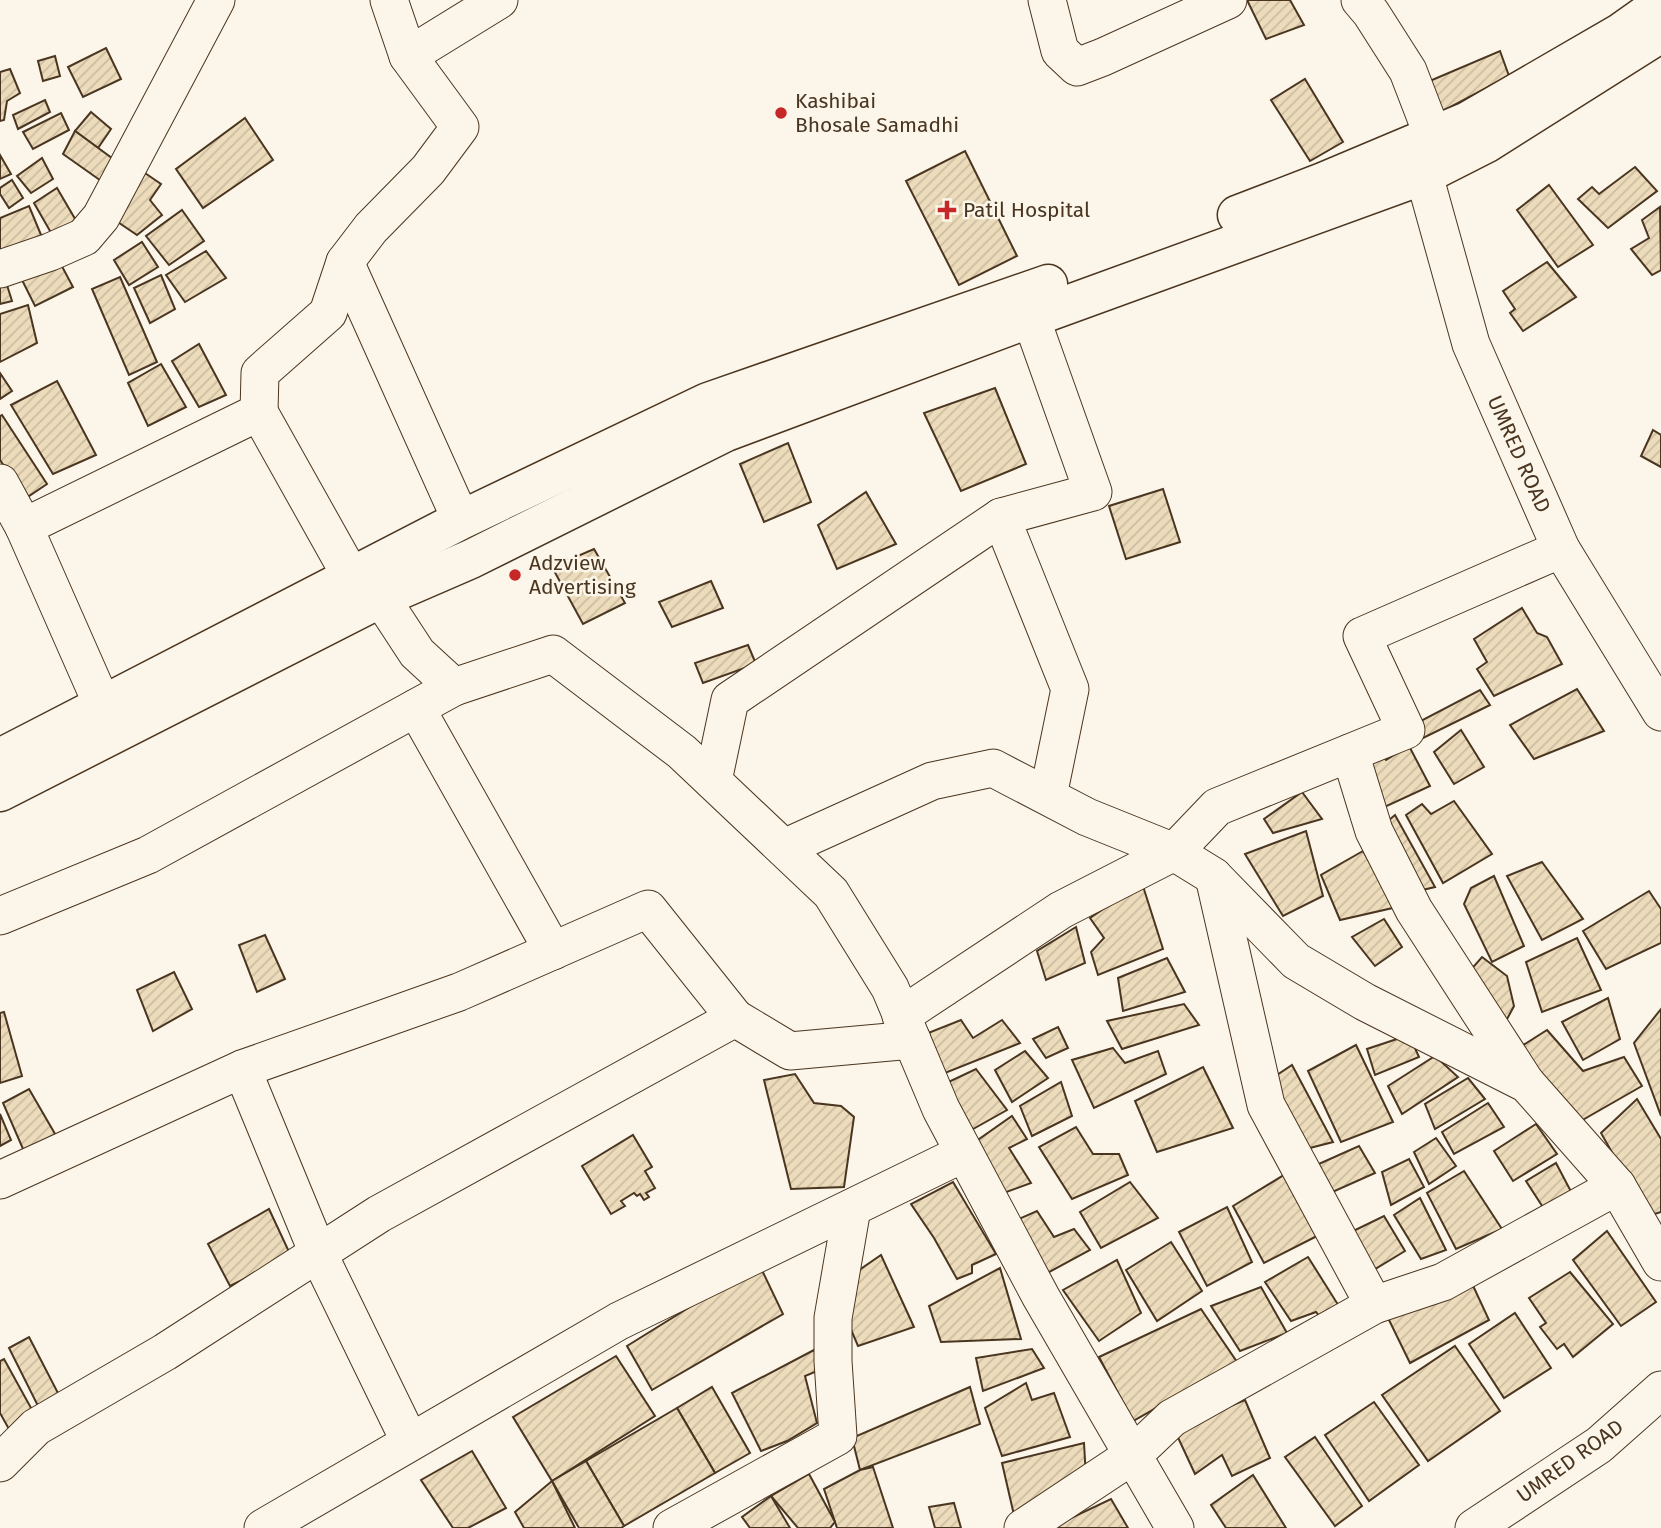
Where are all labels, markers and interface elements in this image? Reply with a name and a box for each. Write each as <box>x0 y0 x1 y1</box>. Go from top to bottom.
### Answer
place label: Kashibai Bhosale Samadhi <box>795 88 959 138</box>
marker: Kashibai Bhosale Samadhi <box>773 105 789 121</box>
place label: Patil Hospital <box>963 197 1090 223</box>
marker: Patil Hospital <box>937 200 957 220</box>
street label: UMRED ROAD <box>1482 391 1556 517</box>
place label: Adzview Advertising <box>529 550 636 600</box>
marker: Adzview Advertising <box>507 567 523 583</box>
street label: UMRED ROAD <box>1512 1414 1628 1508</box>

